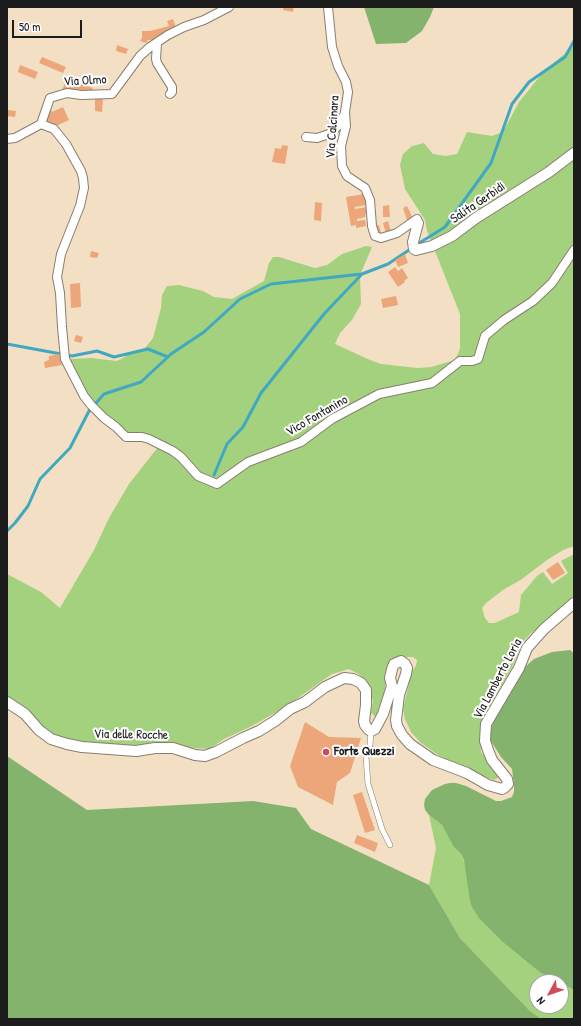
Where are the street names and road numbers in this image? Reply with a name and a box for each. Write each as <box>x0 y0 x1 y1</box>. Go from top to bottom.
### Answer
street label: Via Olmo <box>63 72 107 90</box>
street label: Via Calcinara <box>323 95 343 159</box>
street label: Salita Gerbidi <box>448 179 508 227</box>
street label: Vico Fontanino <box>283 392 351 440</box>
street label: Via Lamberto Loria <box>470 636 526 722</box>
street label: Via delle Rocche <box>94 727 168 743</box>

